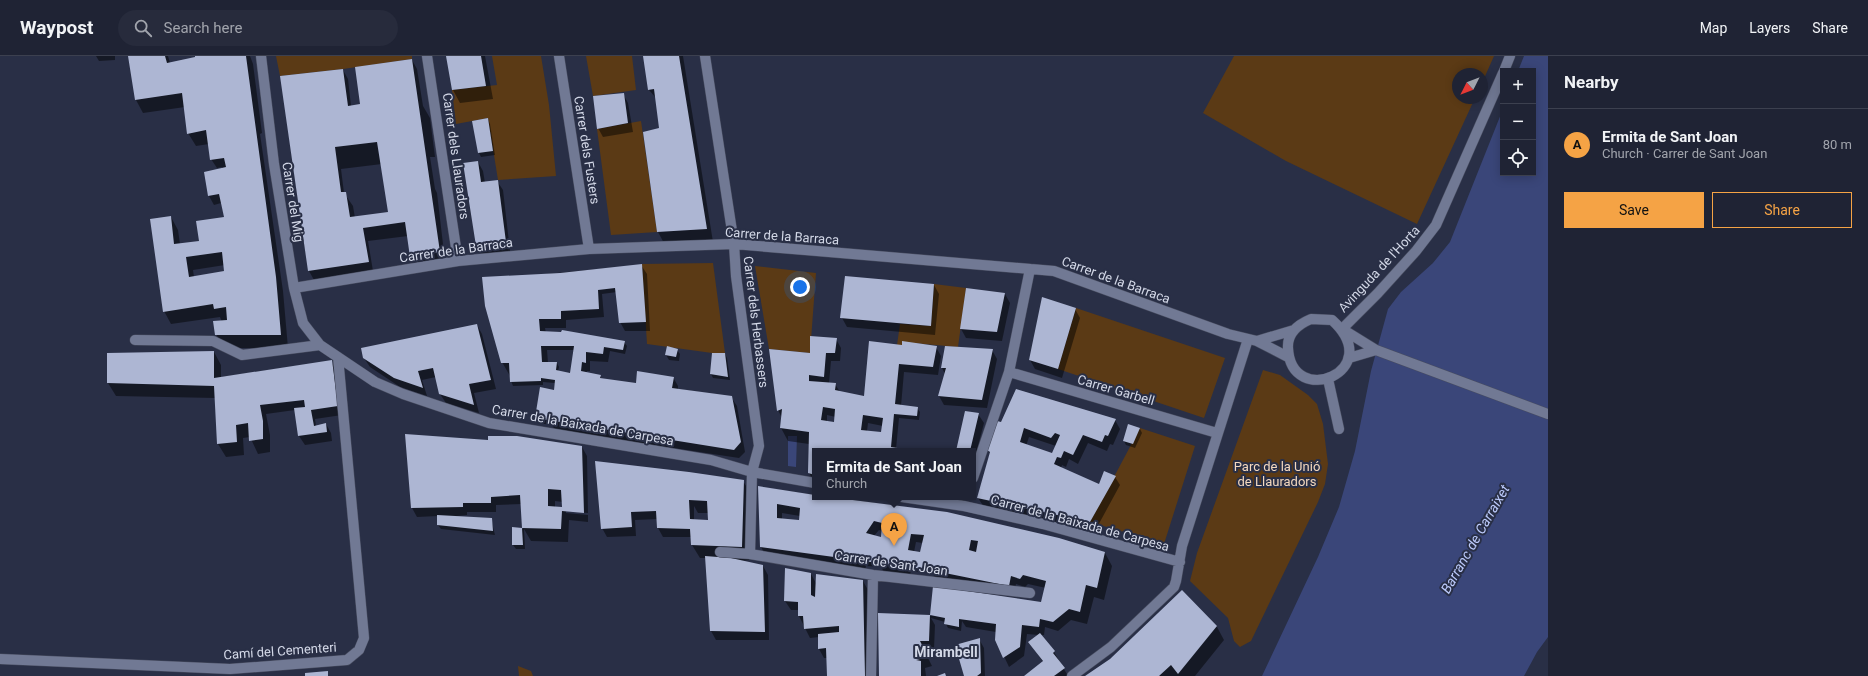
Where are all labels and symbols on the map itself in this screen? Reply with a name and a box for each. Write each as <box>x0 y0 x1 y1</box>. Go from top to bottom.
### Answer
north arrow <box>1452 68 1488 104</box>
street label: Carrer dels Llauradors <box>440 92 472 220</box>
street label: Carrer dels Fusters <box>571 95 603 205</box>
street label: Carrer del Mig <box>279 161 307 243</box>
street label: Avinguda de l'Horta <box>1335 223 1423 315</box>
street label: Carrer de la Barraca <box>724 225 840 247</box>
street label: Carrer de la Barraca <box>398 235 514 265</box>
street label: Carrer de la Barraca <box>1060 253 1172 307</box>
street label: Carrer dels Herbassers <box>740 255 772 389</box>
your location <box>790 277 810 297</box>
street label: Carrer Garbell <box>1076 372 1156 408</box>
street label: Carrer de la Baixada de Carpesa <box>491 402 675 448</box>
park label: Parc de la Unió de Llauradors <box>1234 459 1320 489</box>
water label: Barranc de Carraixet <box>1437 481 1513 596</box>
street label: Carrer de la Baixada de Carpesa <box>989 492 1171 554</box>
pin: A <box>881 513 907 546</box>
street label: Carrer de Sant Joan <box>833 548 949 578</box>
street label: Camí del Cementeri <box>223 640 337 662</box>
district label: Mirambell <box>914 644 978 660</box>

